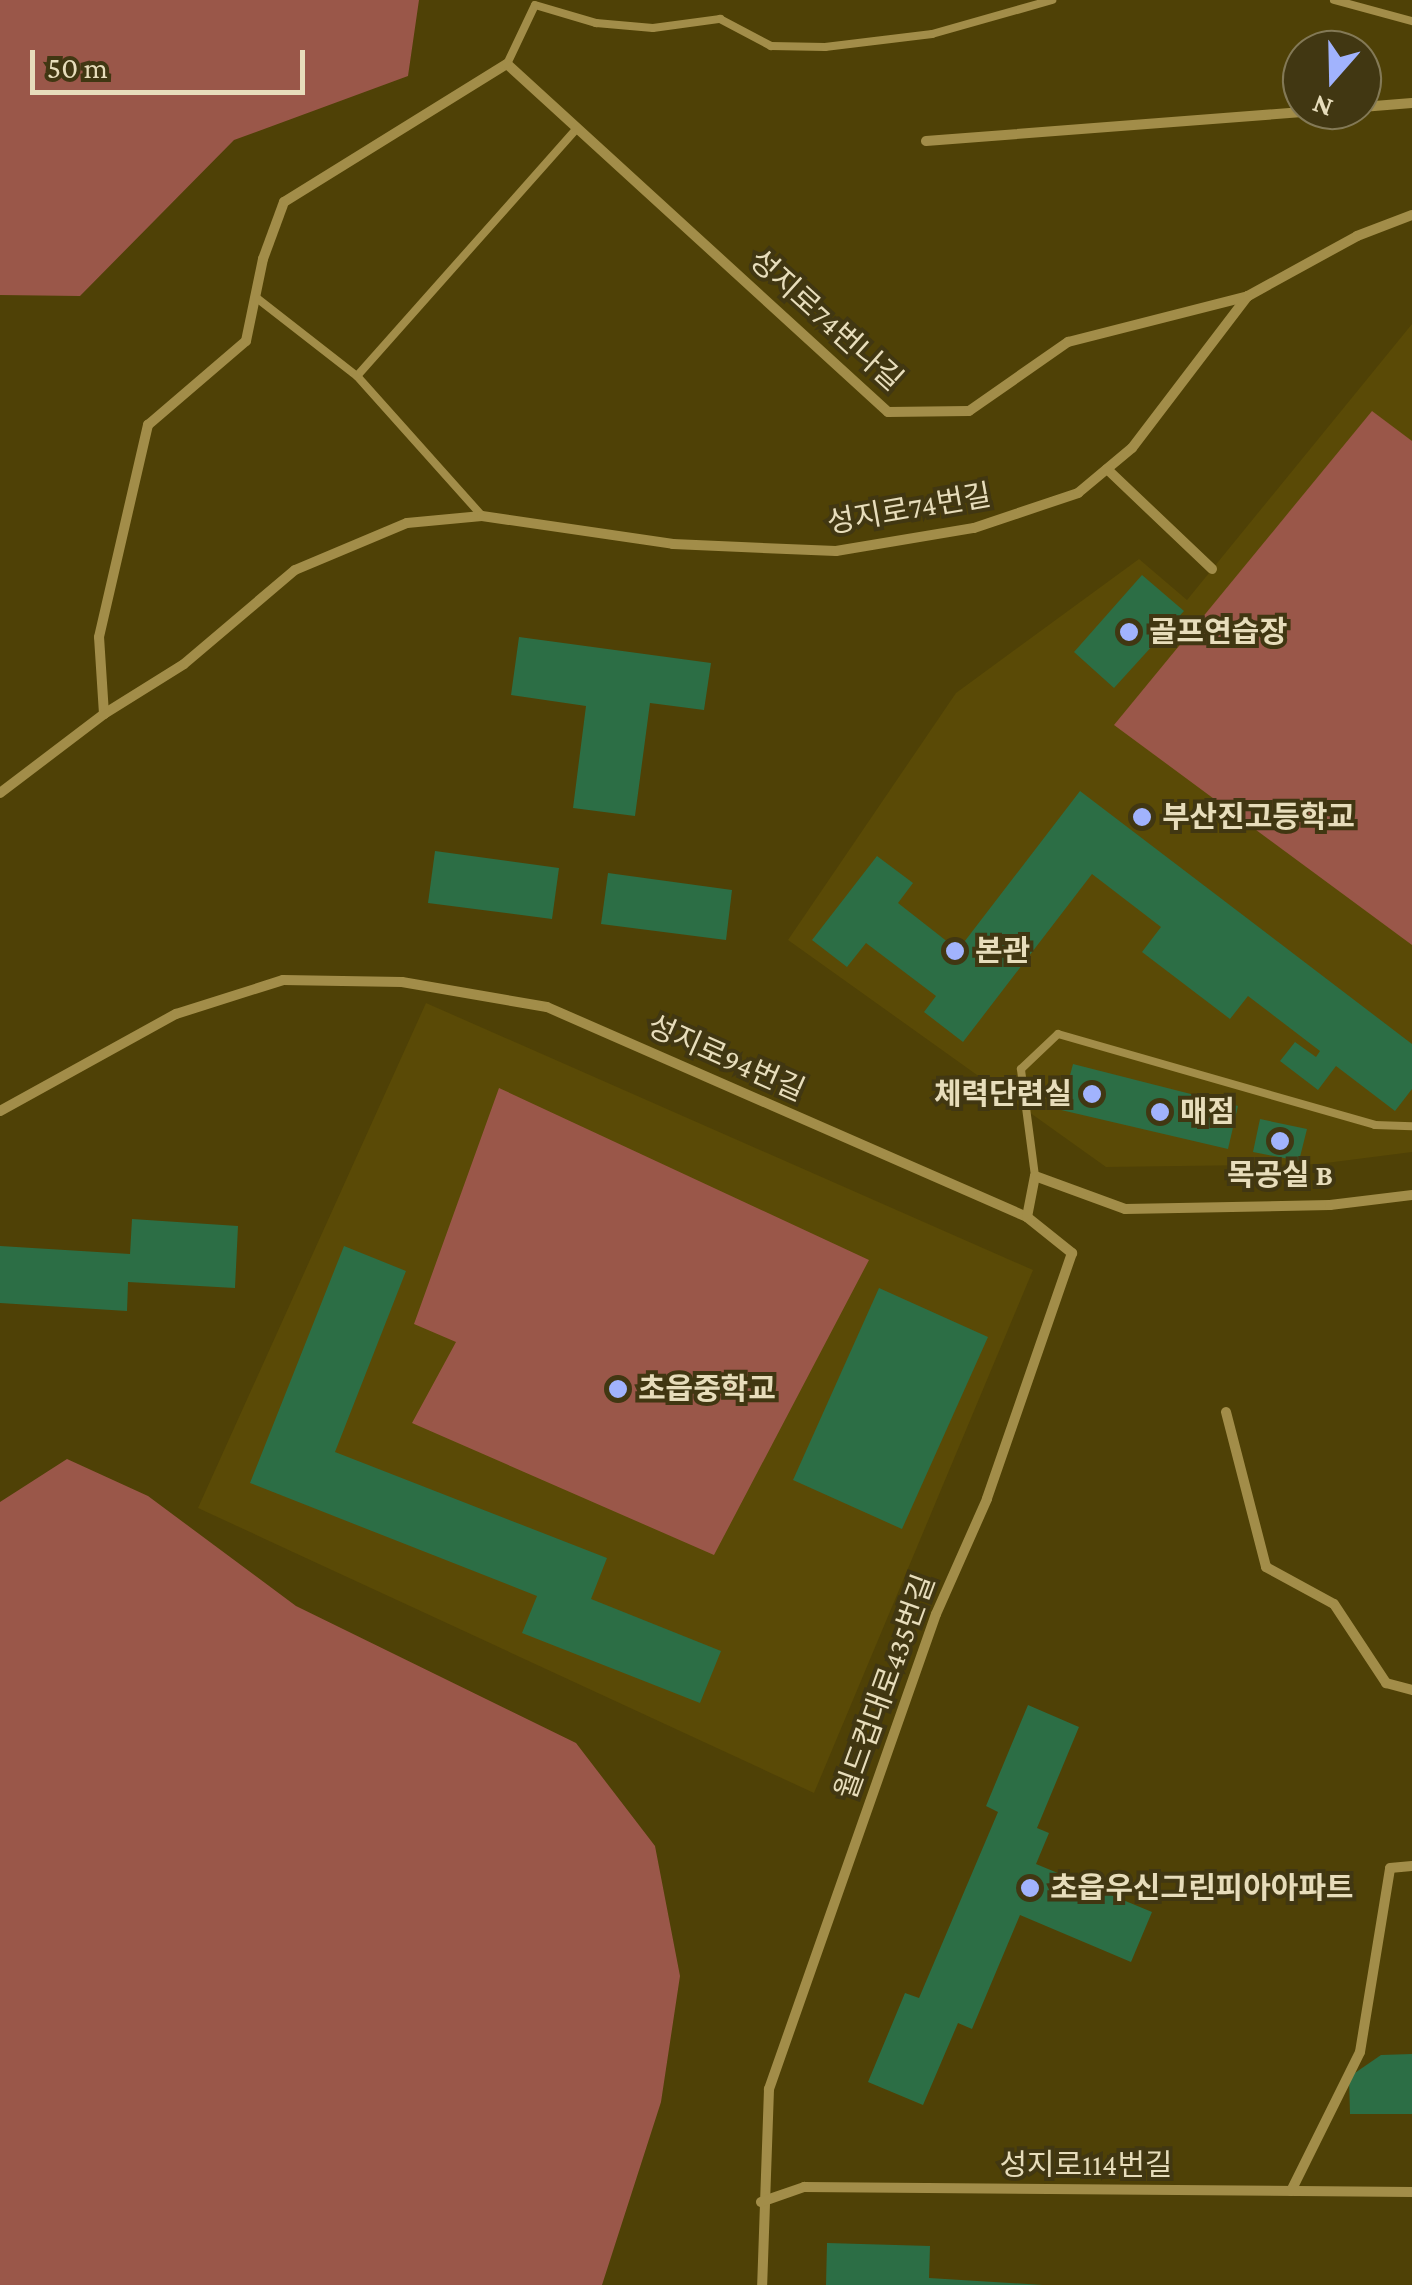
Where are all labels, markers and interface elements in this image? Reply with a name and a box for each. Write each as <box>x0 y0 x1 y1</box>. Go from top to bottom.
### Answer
scale bar <box>35 30 310 92</box>
north arrow <box>1282 30 1382 130</box>
text: 50 m <box>47 51 108 84</box>
text: N <box>1308 89 1337 125</box>
street label: 성지로74번나길 <box>742 242 910 398</box>
street label: 성지로74번길 <box>824 477 994 541</box>
place label: 골프연습장 <box>1149 614 1287 650</box>
marker: 골프연습장 <box>1118 621 1140 643</box>
place label: 부산진고등학교 <box>1162 799 1355 835</box>
marker: 부산진고등학교 <box>1131 806 1153 828</box>
place label: 본관 <box>975 933 1030 969</box>
marker: 본관 <box>944 940 966 962</box>
street label: 성지로94번길 <box>642 1007 810 1109</box>
place label: 체력단련실 <box>934 1076 1072 1112</box>
marker: 체력단련실 <box>1081 1083 1103 1105</box>
place label: 매점 <box>1180 1094 1235 1130</box>
marker: 매점 <box>1149 1101 1171 1123</box>
marker: 목공실 B <box>1269 1130 1291 1152</box>
place label: 목공실 B <box>1227 1157 1333 1193</box>
place label: 초읍중학교 <box>638 1371 776 1407</box>
marker: 초읍중학교 <box>607 1378 629 1400</box>
street label: 월드컵대로435번길 <box>828 1570 942 1804</box>
place label: 초읍우신그린피아아파트 <box>1050 1870 1354 1906</box>
marker: 초읍우신그린피아아파트 <box>1019 1877 1041 1899</box>
street label: 성지로114번길 <box>999 2147 1173 2183</box>

